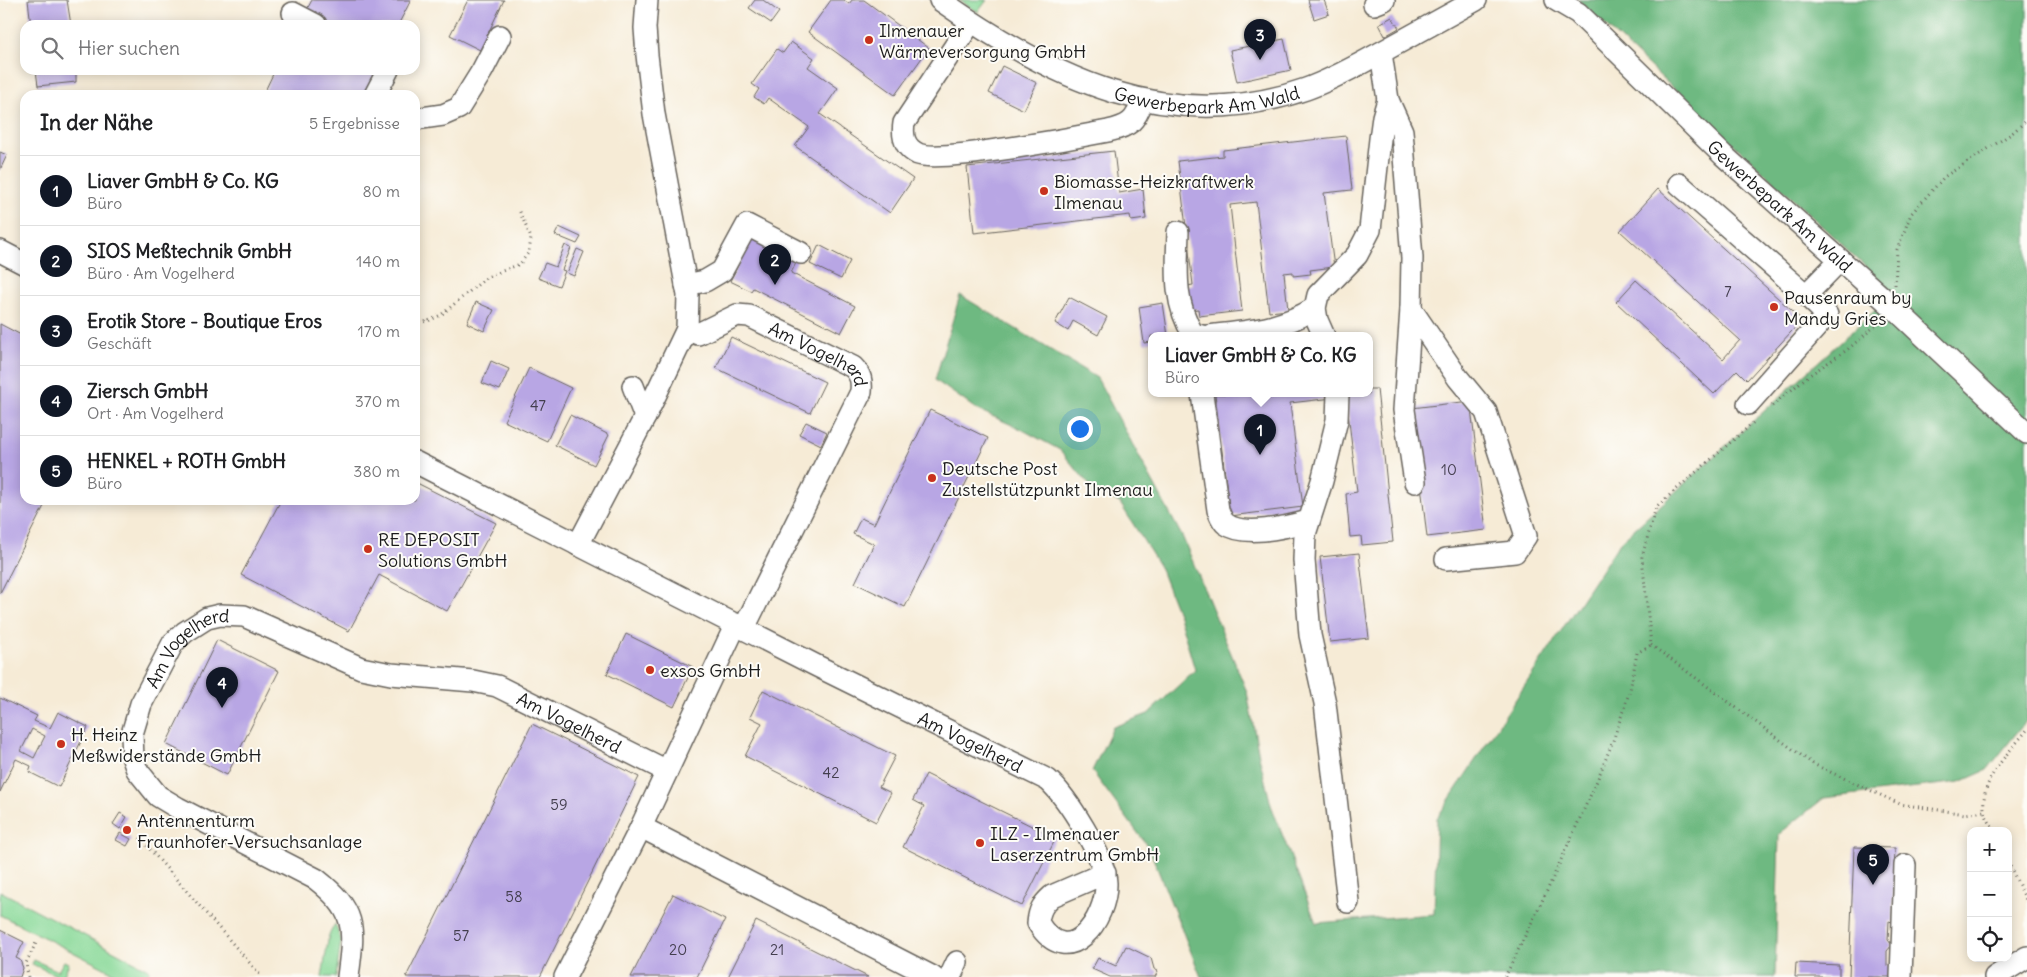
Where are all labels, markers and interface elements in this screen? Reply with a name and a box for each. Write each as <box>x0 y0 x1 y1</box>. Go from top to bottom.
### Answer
place label: Ilmenauer Wärmeversorgung GmbH <box>879 19 1086 63</box>
pin: 3 <box>1244 19 1276 60</box>
search box <box>20 20 420 75</box>
icon: search <box>38 34 66 62</box>
marker: Ilmenauer Wärmeversorgung GmbH <box>863 34 875 46</box>
text: Hier suchen <box>78 36 180 60</box>
street label: Gewerbepark Am Wald <box>1112 80 1303 118</box>
text: In der Nähe <box>40 109 153 136</box>
text: 5 Ergebnisse <box>309 113 400 133</box>
street label: Gewerbepark Am Wald <box>1703 135 1858 277</box>
text: Liaver GmbH & Co. KG <box>87 169 279 193</box>
place label: Biomasse-Heizkraftwerk Ilmenau <box>1054 170 1254 214</box>
text: 1 <box>53 181 59 201</box>
text: 80 m <box>362 181 400 201</box>
marker: Biomasse-Heizkraftwerk Ilmenau <box>1038 185 1050 197</box>
text: Büro <box>87 193 122 213</box>
text: SIOS Meßtechnik GmbH <box>87 239 292 263</box>
pin: 2 <box>759 244 791 285</box>
text: 2 <box>52 251 60 271</box>
text: 140 m <box>356 251 400 271</box>
text: Büro · Am Vogelherd <box>87 263 235 283</box>
house number: 7 <box>1724 282 1732 301</box>
place label: Pausenraum by Mandy Gries <box>1784 286 1911 330</box>
marker: Pausenraum by Mandy Gries <box>1768 301 1780 313</box>
text: Erotik Store - Boutique Eros <box>87 309 322 333</box>
street label: Am Vogelherd <box>765 316 873 388</box>
text: 3 <box>51 321 61 341</box>
text: 170 m <box>357 321 400 341</box>
popup <box>1148 332 1373 397</box>
text: Geschäft <box>87 333 152 353</box>
text: Liaver GmbH & Co. KG <box>1165 343 1356 367</box>
text: Büro <box>1165 367 1200 387</box>
text: Ziersch GmbH <box>87 379 208 403</box>
text: 4 <box>51 391 61 411</box>
text: 370 m <box>355 391 400 411</box>
house number: 47 <box>530 396 546 415</box>
text: Ort · Am Vogelherd <box>87 403 224 423</box>
pin: 1 <box>1244 414 1276 455</box>
your location <box>1067 416 1093 442</box>
text: HENKEL + ROTH GmbH <box>87 449 286 473</box>
place label: Deutsche Post Zustellstützpunkt Ilmenau <box>942 457 1153 501</box>
house number: 10 <box>1441 460 1457 479</box>
text: 5 <box>51 461 61 481</box>
text: 380 m <box>353 461 400 481</box>
marker: Deutsche Post Zustellstützpunkt Ilmenau <box>926 472 938 484</box>
text: Büro <box>87 473 122 493</box>
place label: RE DEPOSIT Solutions GmbH <box>378 528 507 572</box>
marker: RE DEPOSIT Solutions GmbH <box>362 543 374 555</box>
street label: Am Vogelherd <box>140 603 230 692</box>
place label: exsos GmbH <box>660 659 761 682</box>
marker: exsos GmbH <box>644 664 656 676</box>
pin: 4 <box>206 667 238 708</box>
street label: Am Vogelherd <box>513 686 626 758</box>
street label: Am Vogelherd <box>914 706 1027 777</box>
place label: H. Heinz Meßwiderstände GmbH <box>71 723 262 767</box>
marker: H. Heinz Meßwiderstände GmbH <box>55 738 67 750</box>
house number: 42 <box>823 763 839 782</box>
house number: 59 <box>550 795 568 814</box>
place label: Antennenturm Fraunhofer-Versuchsanlage <box>137 809 362 853</box>
place label: ILZ - Ilmenauer Laserzentrum GmbH <box>990 822 1159 866</box>
marker: Antennenturm Fraunhofer-Versuchsanlage <box>121 824 133 836</box>
map controls <box>1967 827 2012 962</box>
button: + <box>1967 827 2012 872</box>
marker: ILZ - Ilmenauer Laserzentrum GmbH <box>974 837 986 849</box>
pin: 5 <box>1857 844 1889 885</box>
button: − <box>1967 872 2012 917</box>
house number: 58 <box>505 887 523 906</box>
button: locate <box>1967 917 2012 962</box>
house number: 57 <box>453 926 469 945</box>
house number: 20 <box>669 940 687 959</box>
house number: 21 <box>770 940 784 959</box>

